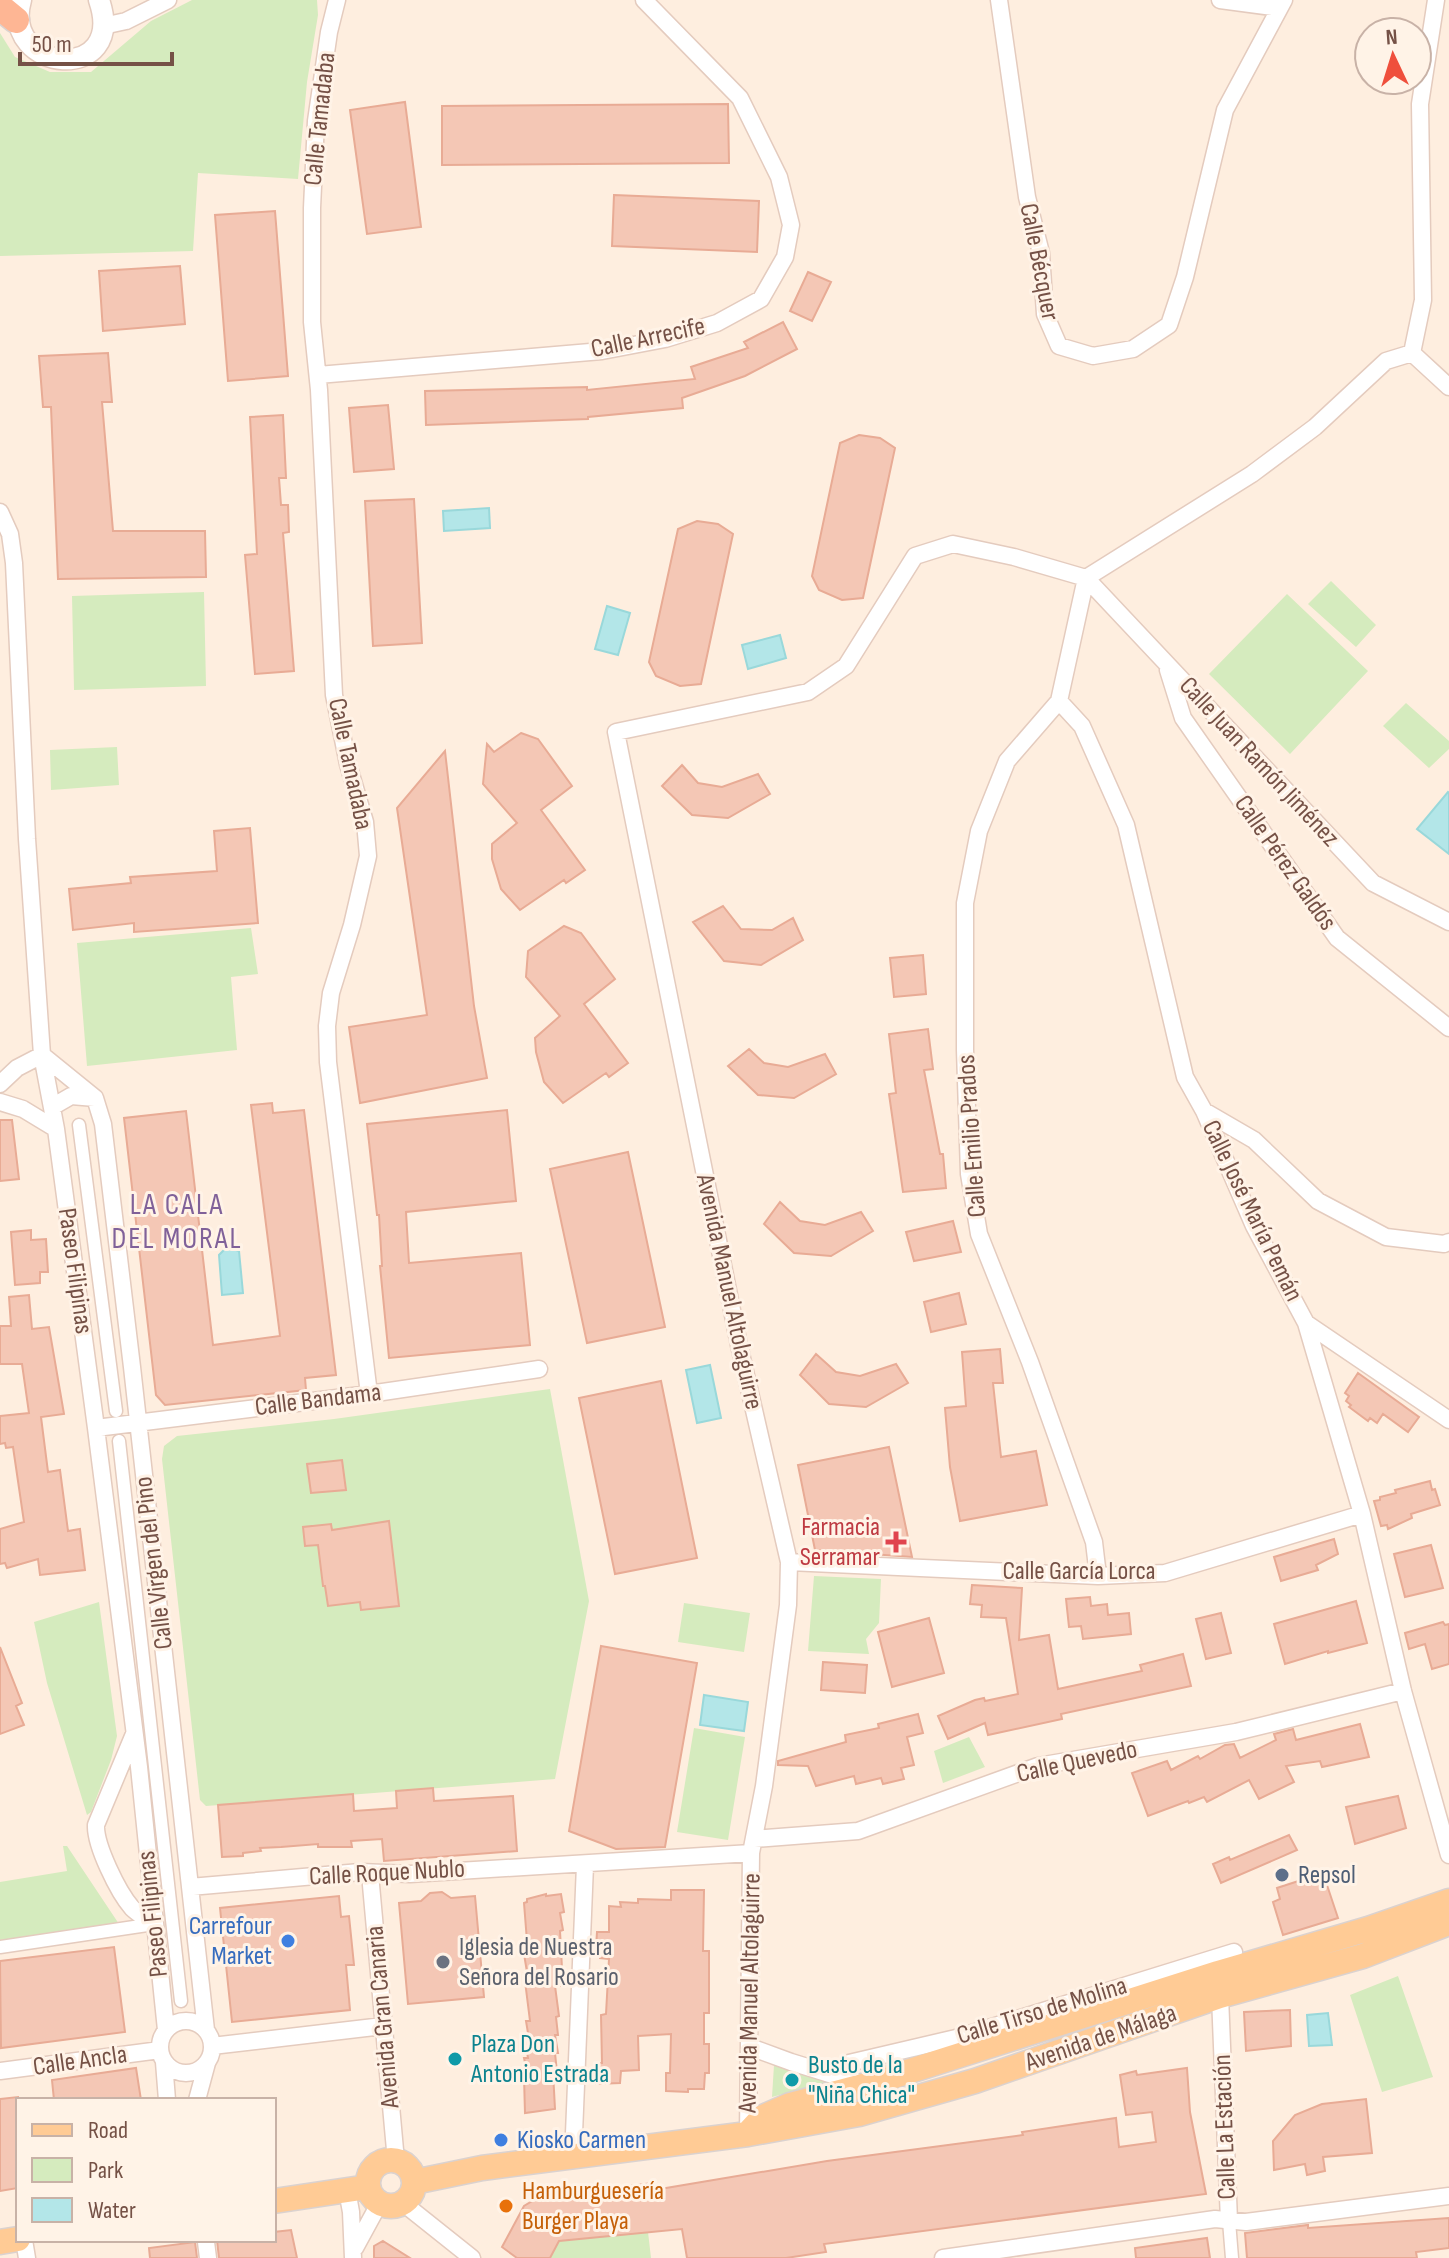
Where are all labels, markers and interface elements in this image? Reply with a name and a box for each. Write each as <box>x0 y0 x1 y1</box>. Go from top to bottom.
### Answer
scale bar <box>20 16 172 66</box>
north arrow <box>1353 16 1433 96</box>
text: N <box>1385 24 1399 51</box>
text: 50 m <box>32 30 72 59</box>
street label: Calle Tamadaba <box>298 51 342 187</box>
street label: Calle Bécquer <box>1012 201 1066 324</box>
street label: Calle Arrecife <box>588 311 708 365</box>
street label: Calle Juan Ramón Jiménez <box>1172 671 1346 853</box>
street label: Calle Tamadaba <box>321 695 379 833</box>
street label: Calle Pérez Galdós <box>1227 790 1343 936</box>
street label: Calle Emilio Prados <box>951 1054 993 1218</box>
street label: Calle José María Pemán <box>1195 1115 1309 1307</box>
street label: Avenida Manuel Altolaguirre <box>689 1171 769 1412</box>
district label: LA CALA DEL MORAL <box>111 1187 243 1257</box>
street label: Paseo Filipinas <box>51 1206 99 1336</box>
street label: Calle Bandama <box>253 1377 383 1423</box>
street label: Calle Virgen del Pino <box>128 1475 180 1651</box>
place label: Farmacia Serramar <box>800 1512 881 1573</box>
marker: Farmacia Serramar <box>887 1533 905 1551</box>
street label: Calle García Lorca <box>1003 1556 1155 1587</box>
street label: Calle Quevedo <box>1014 1734 1140 1790</box>
street label: Paseo Filipinas <box>131 1849 175 1979</box>
street label: Calle Roque Nublo <box>308 1853 466 1893</box>
place label: Repsol <box>1298 1860 1356 1891</box>
marker: Repsol <box>1273 1866 1291 1884</box>
street label: Avenida Manuel Altolaguirre <box>732 1873 768 2114</box>
place label: Carrefour Market <box>189 1911 273 1972</box>
street label: Avenida Gran Canaria <box>360 1924 407 2111</box>
marker: Carrefour Market <box>279 1932 297 1950</box>
place label: Iglesia de Nuestra Señora del Rosario <box>459 1932 619 1993</box>
marker: Iglesia de Nuestra Señora del Rosario <box>434 1953 452 1971</box>
street label: Calle Tirso de Molina <box>953 1970 1131 2052</box>
street label: Avenida de Málaga <box>1020 1998 1181 2079</box>
place label: Plaza Don Antonio Estrada <box>470 2029 609 2090</box>
street label: Calle Ancla <box>31 2039 129 2083</box>
marker: Plaza Don Antonio Estrada <box>446 2050 464 2068</box>
place label: Busto de la "Niña Chica" <box>808 2050 915 2111</box>
street label: Calle La Estación <box>1207 2054 1243 2200</box>
marker: Busto de la "Niña Chica" <box>783 2071 801 2089</box>
legend <box>16 2098 276 2242</box>
text: Road <box>88 2116 128 2145</box>
place label: Kiosko Carmen <box>517 2125 646 2156</box>
marker: Kiosko Carmen <box>492 2131 510 2149</box>
text: Park <box>88 2156 123 2185</box>
place label: Hamburguesería Burger Playa <box>522 2176 664 2237</box>
text: Water <box>88 2196 136 2225</box>
marker: Hamburguesería Burger Playa <box>497 2197 515 2215</box>

